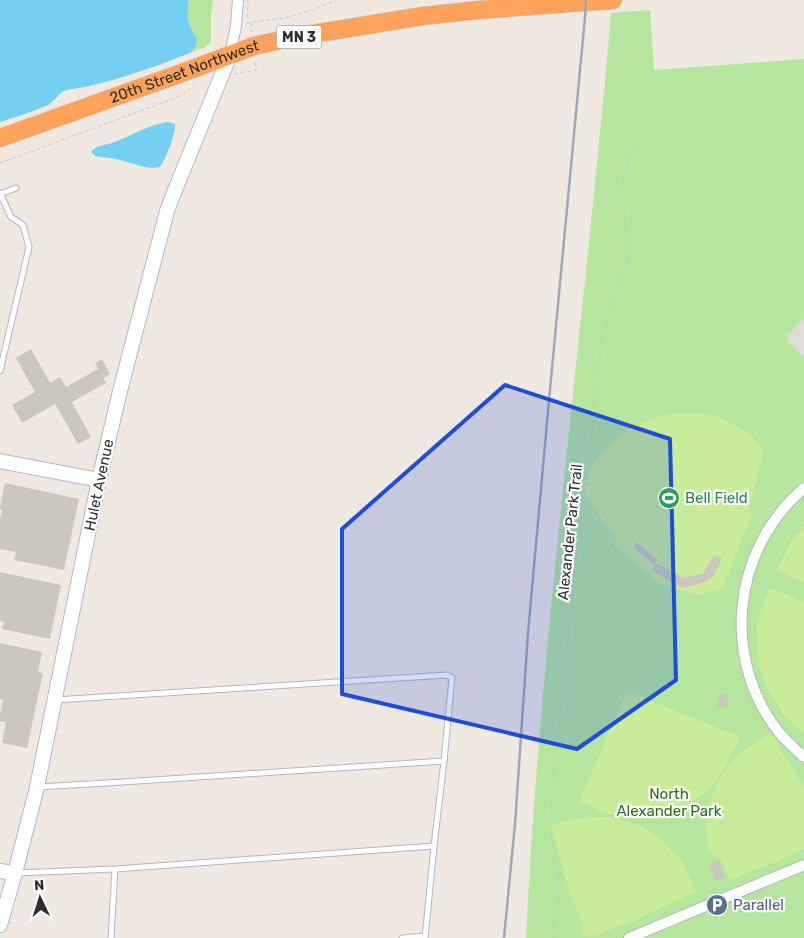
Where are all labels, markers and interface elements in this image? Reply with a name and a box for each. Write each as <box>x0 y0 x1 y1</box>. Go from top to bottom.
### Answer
road number: MN 3 <box>276 26 322 48</box>
street label: 20th Street Northwest <box>107 36 261 107</box>
street label: Hulet Avenue <box>80 437 118 533</box>
street label: Alexander Park Trail <box>554 463 586 601</box>
sports icon: Bell Field <box>657 486 681 510</box>
place label: Bell Field <box>685 489 748 507</box>
park label: North Alexander Park <box>617 785 722 820</box>
north arrow <box>15 873 65 923</box>
text: N <box>34 877 45 894</box>
parking icon: Parallel <box>705 893 729 917</box>
place label: Parallel <box>733 896 784 914</box>

